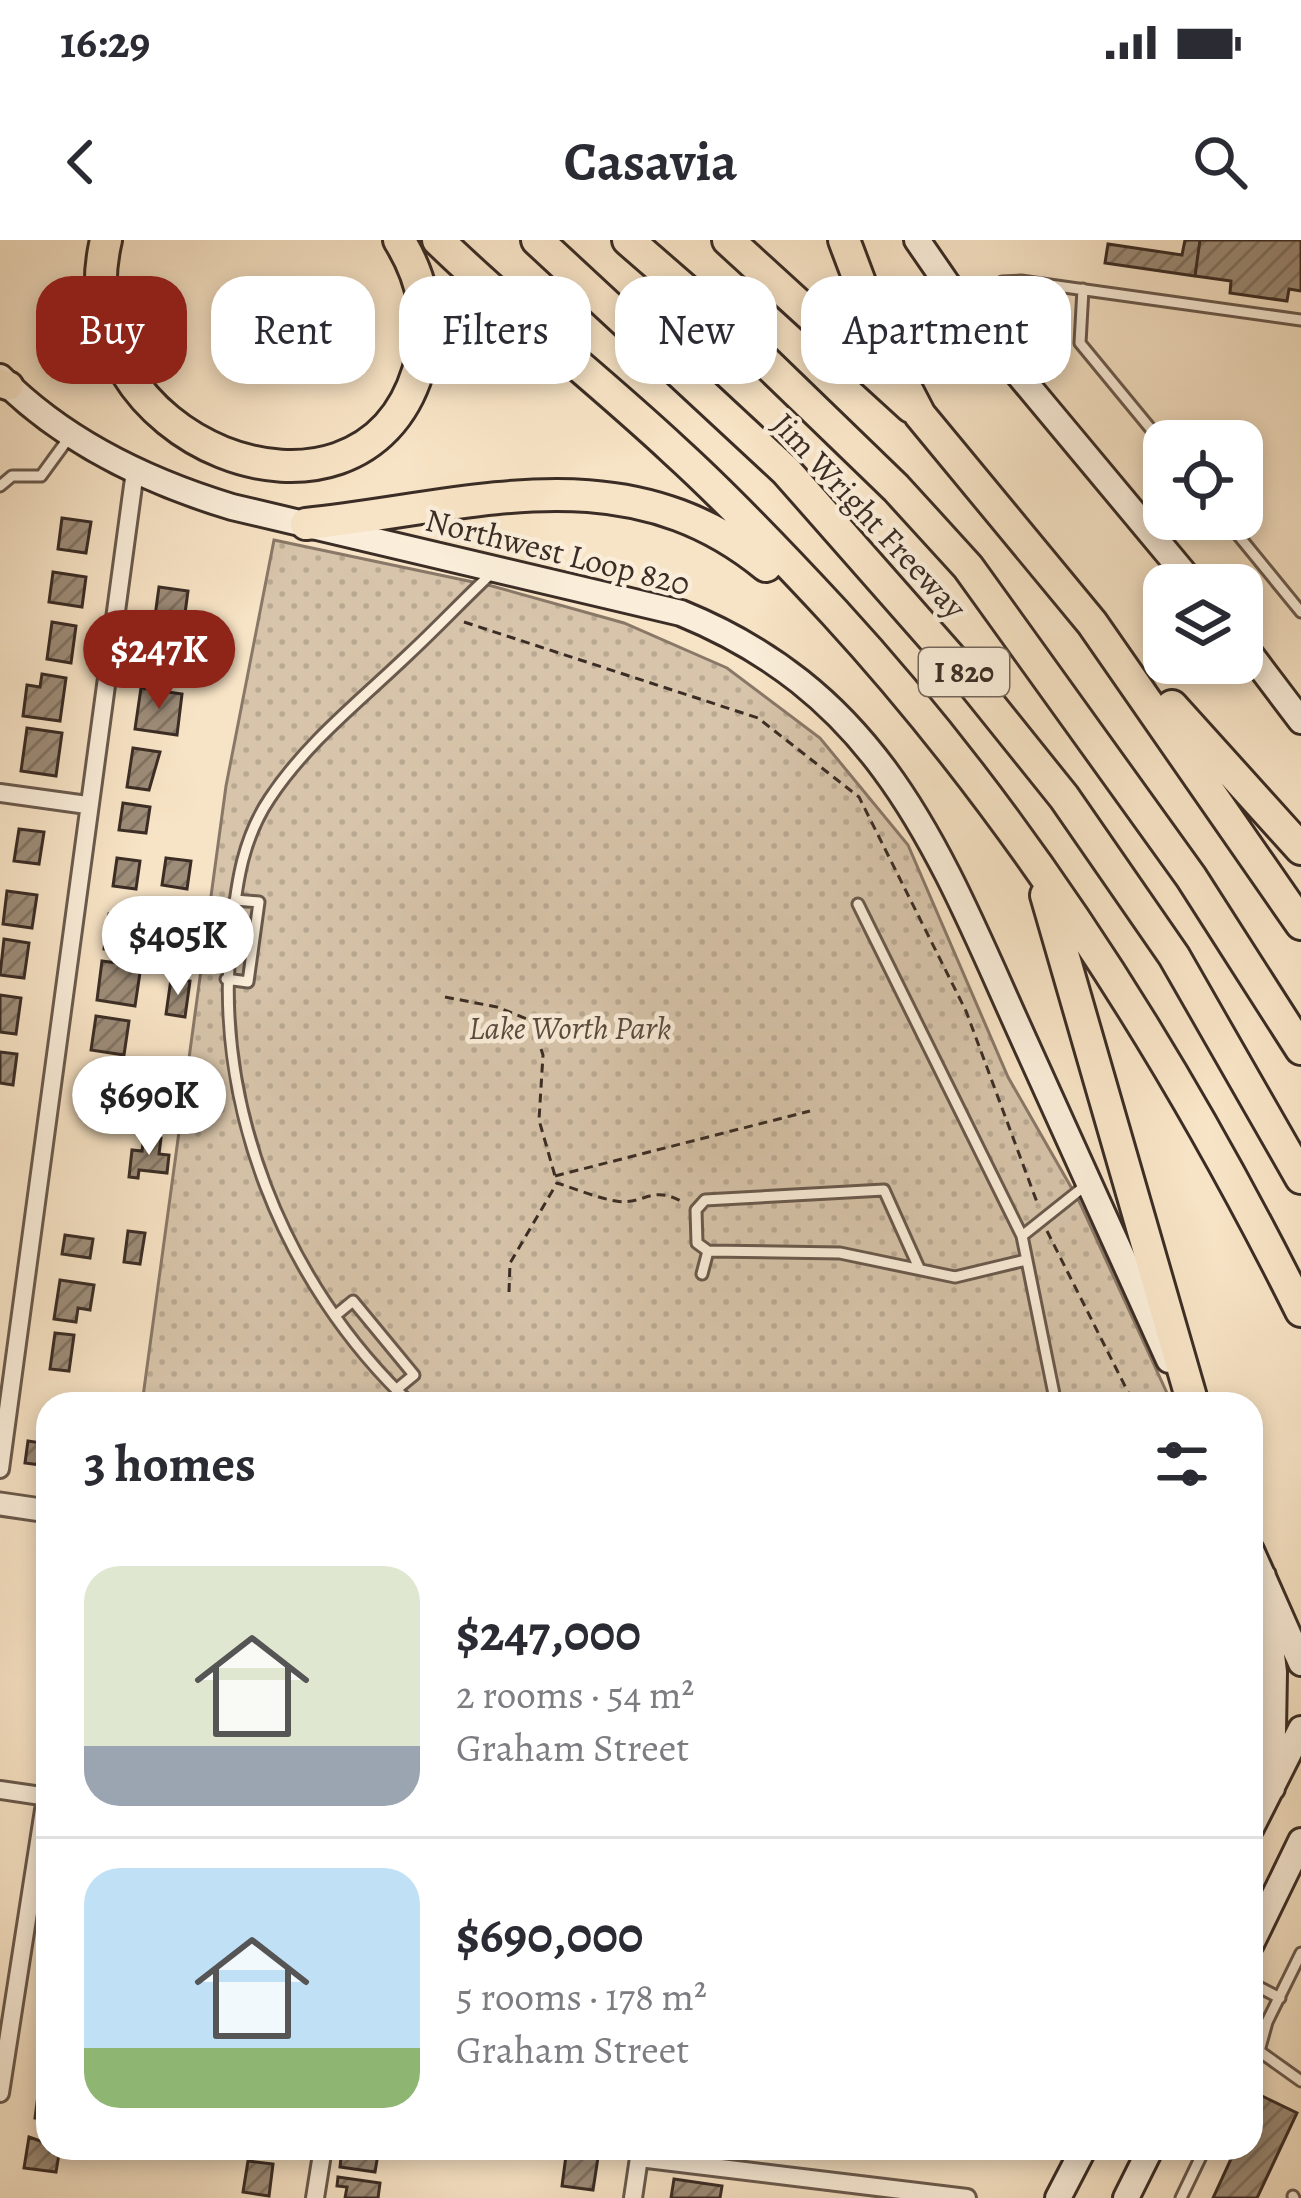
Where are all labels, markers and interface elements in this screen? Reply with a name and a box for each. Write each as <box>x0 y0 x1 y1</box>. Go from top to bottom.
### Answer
text: 16:29 <box>60 11 150 73</box>
text: Casavia <box>564 125 737 199</box>
icon: back <box>48 129 114 195</box>
icon: search <box>1187 129 1253 195</box>
chip: Buy <box>36 276 187 384</box>
chip: Rent <box>211 276 375 384</box>
chip: Filters <box>399 276 591 384</box>
chip: New <box>615 276 777 384</box>
chip: Apartment <box>801 276 1071 384</box>
street label: Jim Wright Freeway <box>762 402 977 628</box>
map controls <box>1143 420 1263 684</box>
button: locate <box>1143 420 1263 540</box>
street label: Northwest Loop 820 <box>421 497 695 606</box>
button: layers <box>1143 564 1263 684</box>
pin: $247K <box>75 610 243 712</box>
text: $247K <box>110 622 208 675</box>
road number: I 820 <box>919 648 1009 696</box>
pin: $405K <box>94 896 262 998</box>
text: $405K <box>129 908 227 961</box>
park label: Lake Worth Park <box>469 1005 671 1050</box>
pin: $690K <box>65 1056 233 1158</box>
text: $690K <box>99 1068 199 1121</box>
text: 3 homes <box>84 1429 256 1499</box>
icon: filters <box>1149 1431 1215 1497</box>
text: $247,000 <box>456 1598 641 1668</box>
icon: home <box>180 1614 324 1758</box>
text: 2 rooms · 54 m² <box>456 1668 694 1721</box>
text: Graham Street <box>456 1721 689 1774</box>
text: $690,000 <box>456 1900 644 1970</box>
icon: home <box>180 1916 324 2060</box>
text: 5 rooms · 178 m² <box>456 1970 707 2023</box>
text: Graham Street <box>456 2023 689 2076</box>

